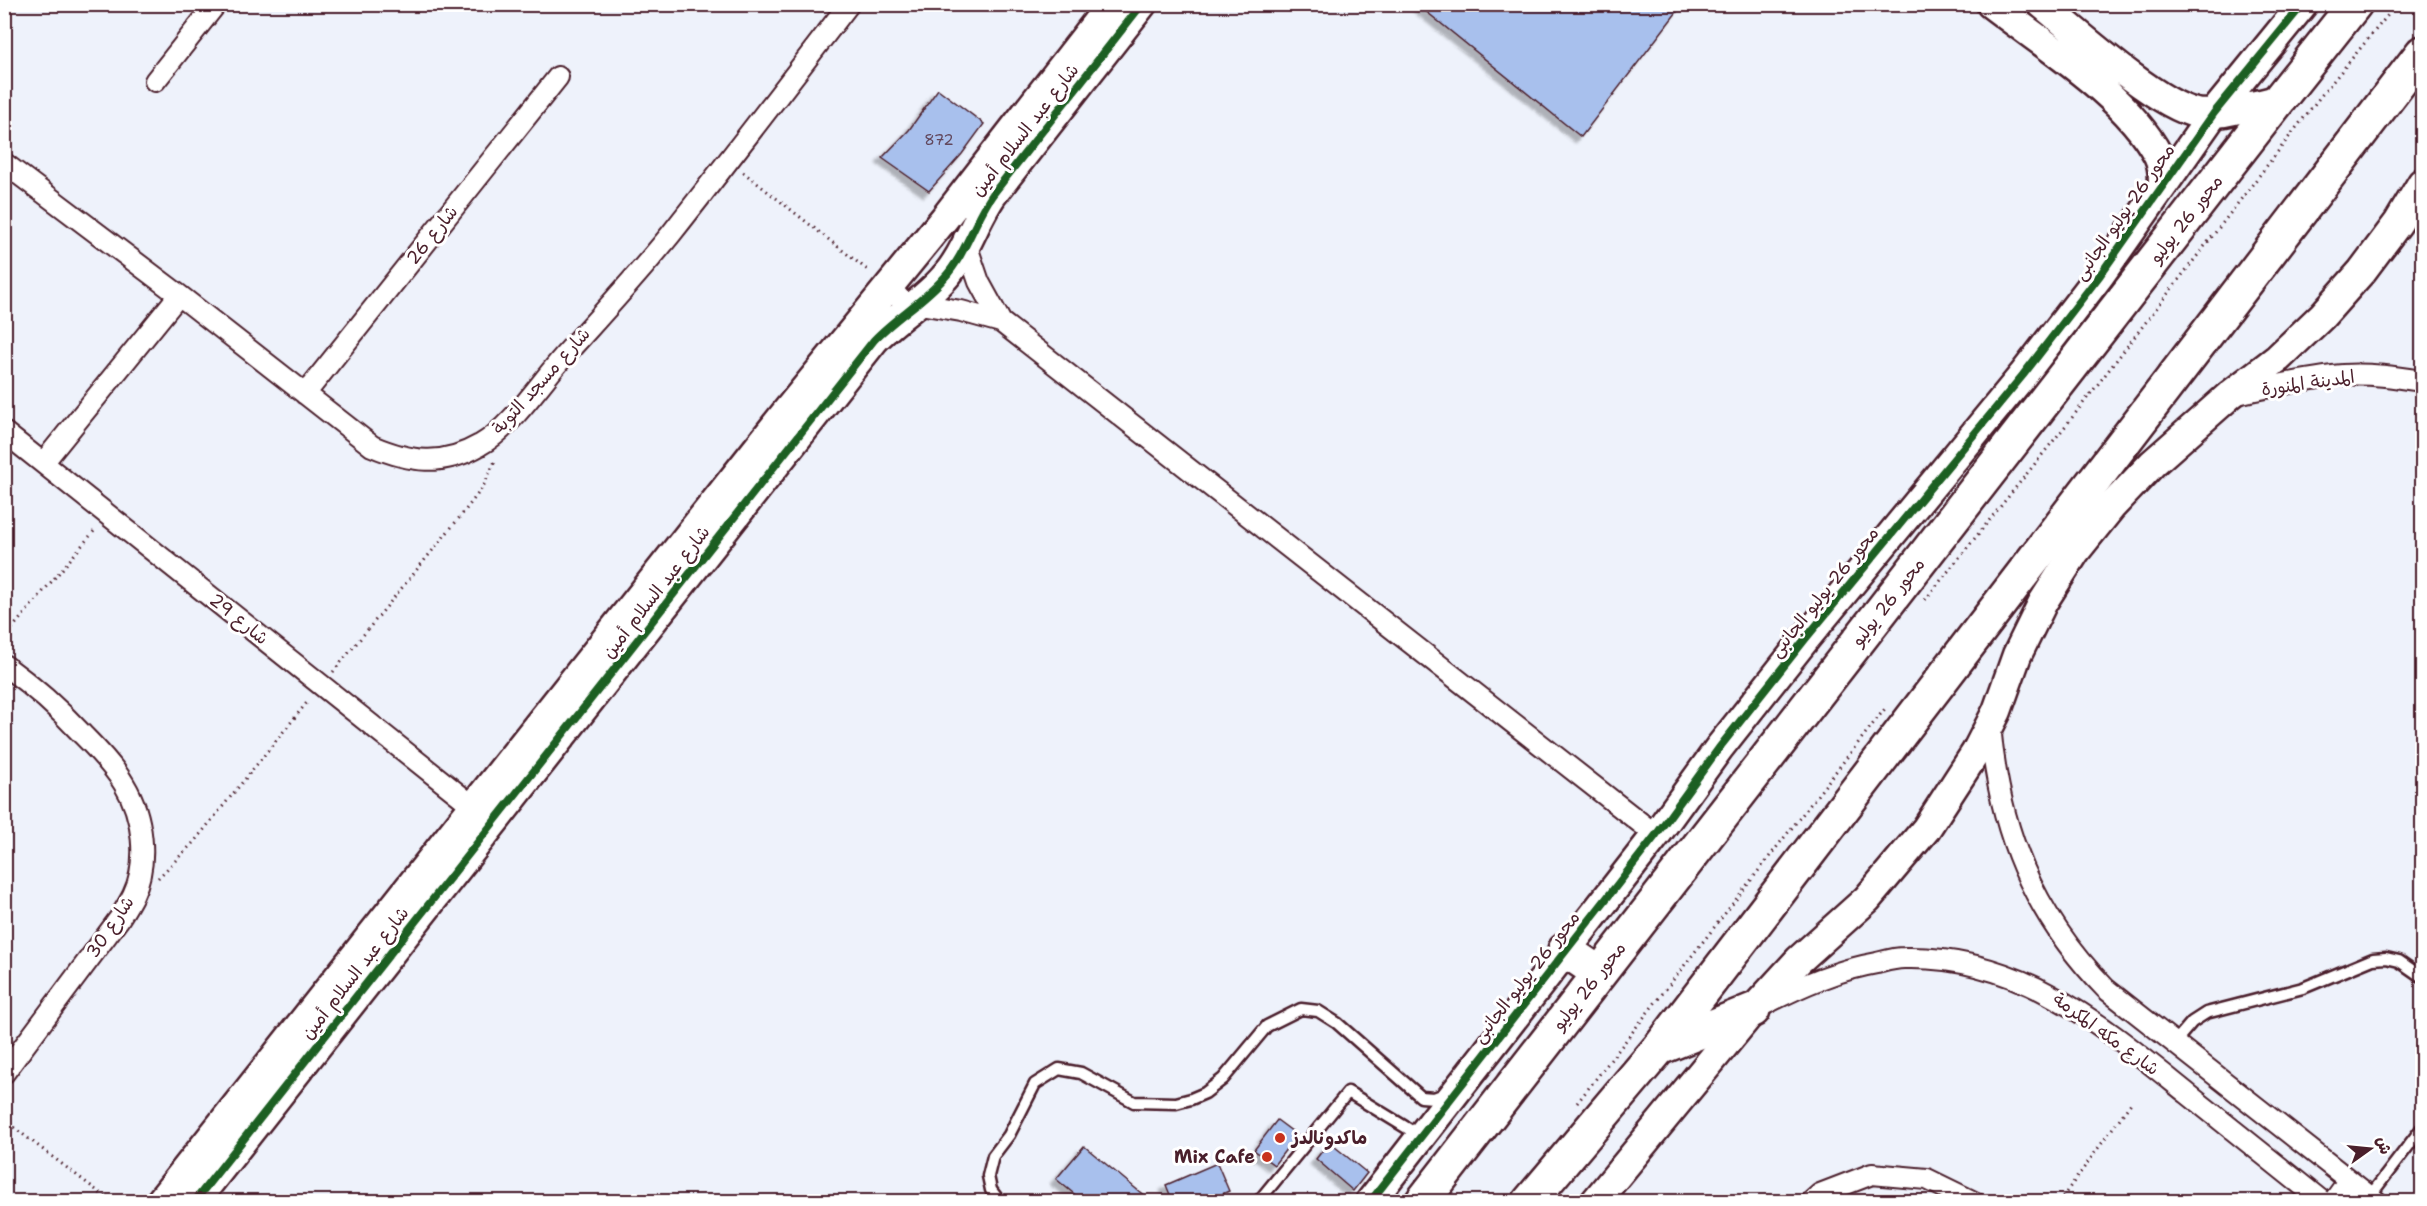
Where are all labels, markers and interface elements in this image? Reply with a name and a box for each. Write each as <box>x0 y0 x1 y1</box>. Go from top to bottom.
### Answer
street label: شارع عبد السلام أمين <box>966 59 1086 202</box>
house number: 872 <box>924 130 954 150</box>
street label: محور 26 يوليو الجانبى <box>2068 139 2180 285</box>
street label: محور 26 يوليو <box>2143 170 2228 269</box>
street label: شارع 26 <box>401 200 463 270</box>
street label: شارع مسجد التوبة <box>487 322 595 440</box>
street label: المدينة المنورة <box>2260 365 2356 401</box>
street label: شارع عبد السلام أمين <box>597 521 717 664</box>
street label: محور 26 يوليو الجانبى <box>1764 522 1884 662</box>
street label: محور 26 يوليو <box>1845 553 1930 652</box>
street label: شارع 29 <box>205 588 273 650</box>
street label: شارع 30 <box>80 891 140 963</box>
street label: شارع عبد السلام أمين <box>296 902 416 1045</box>
street label: محور 26 يوليو الجانبى <box>1467 906 1585 1048</box>
street label: محور 26 يوليو <box>1546 937 1631 1036</box>
street label: شارع مكه المكرمة <box>2048 987 2164 1081</box>
north arrow <box>2340 1119 2400 1179</box>
place label: ماكدونالدز <box>1290 1126 1367 1150</box>
marker: ماكدونالدز <box>1273 1131 1287 1145</box>
text: ش <box>2372 1134 2396 1156</box>
place label: Mix Cafe <box>1174 1145 1255 1169</box>
marker: Mix Cafe <box>1260 1150 1274 1164</box>

